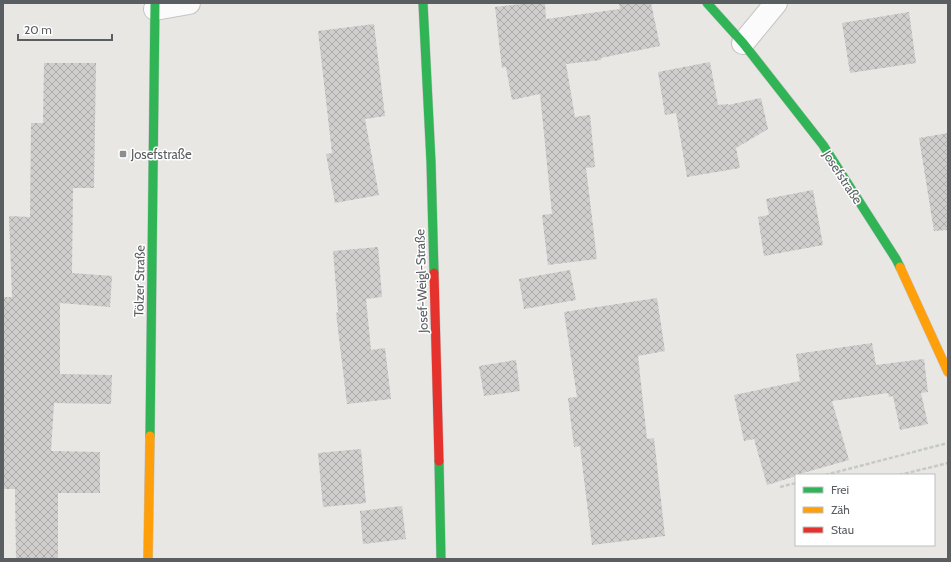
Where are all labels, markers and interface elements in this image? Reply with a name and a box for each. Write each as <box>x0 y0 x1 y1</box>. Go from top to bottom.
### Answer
scale bar <box>18 16 112 42</box>
text: 20 m <box>24 22 52 37</box>
place label: Josefstraße <box>130 146 192 162</box>
street label: Josefstraße <box>819 146 866 207</box>
marker: Josefstraße <box>118 149 128 159</box>
street label: Josef-Weigl-Straße <box>411 228 431 334</box>
street label: Tölzer Straße <box>130 245 148 317</box>
legend <box>795 474 935 546</box>
text: Frei <box>831 482 849 497</box>
text: Zäh <box>831 502 850 517</box>
text: Stau <box>831 522 854 537</box>

